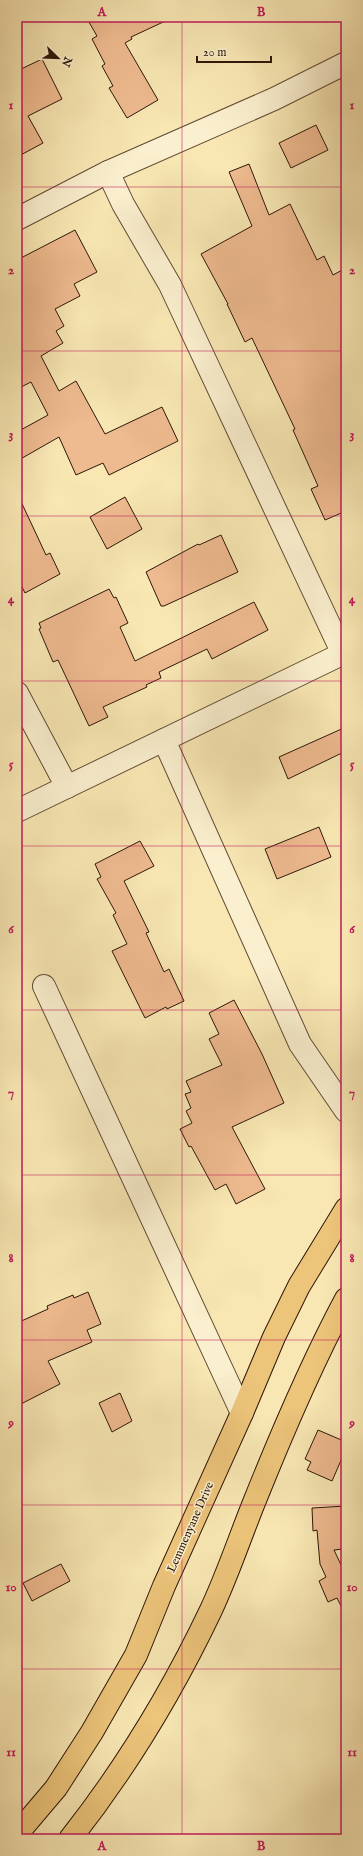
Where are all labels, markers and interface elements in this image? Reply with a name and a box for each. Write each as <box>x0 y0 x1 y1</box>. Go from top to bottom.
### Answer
text: A <box>97 4 108 21</box>
text: B <box>257 4 266 21</box>
north arrow <box>38 38 78 78</box>
scale bar <box>197 38 271 64</box>
text: 20 m <box>203 45 226 60</box>
text: N <box>58 53 75 69</box>
text: 1 <box>9 97 14 114</box>
text: 1 <box>350 97 355 114</box>
text: 2 <box>8 262 14 279</box>
text: 2 <box>349 262 355 279</box>
text: 3 <box>9 426 14 443</box>
text: 3 <box>350 426 355 443</box>
text: 4 <box>8 591 15 608</box>
text: 4 <box>349 591 356 608</box>
text: 5 <box>9 756 14 773</box>
text: 5 <box>350 756 355 773</box>
text: 6 <box>8 921 14 938</box>
text: 6 <box>349 921 355 938</box>
text: 7 <box>8 1085 14 1102</box>
text: 7 <box>349 1085 355 1102</box>
text: 8 <box>8 1250 14 1267</box>
text: 8 <box>349 1250 355 1267</box>
text: 9 <box>7 1415 14 1432</box>
text: 9 <box>348 1415 355 1432</box>
street label: Lemmenyane Drive <box>164 1479 217 1575</box>
text: 10 <box>5 1579 17 1596</box>
text: 10 <box>346 1579 358 1596</box>
text: 11 <box>6 1744 16 1761</box>
text: 11 <box>347 1744 357 1761</box>
text: A <box>97 1838 108 1855</box>
text: B <box>257 1838 266 1855</box>

